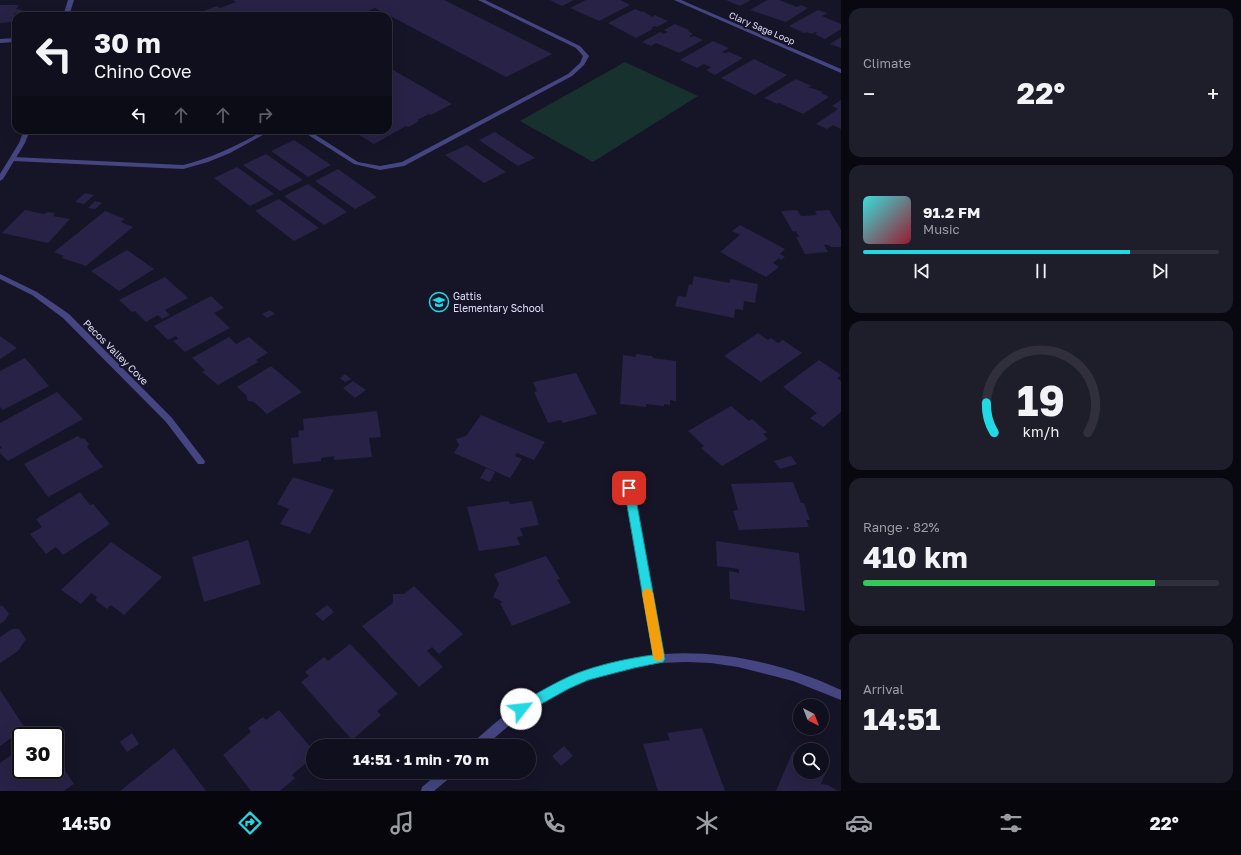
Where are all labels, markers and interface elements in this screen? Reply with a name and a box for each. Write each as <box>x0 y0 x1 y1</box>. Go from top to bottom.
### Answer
street label: Clary Sage Loop <box>727 9 797 47</box>
text: 30 m <box>94 26 161 59</box>
icon: left <box>28 28 80 80</box>
text: Climate <box>863 55 911 71</box>
text: Chino Cove <box>94 60 191 82</box>
text: 22° <box>1017 75 1065 111</box>
text: − <box>863 80 875 107</box>
text: + <box>1207 80 1219 107</box>
icon: left <box>128 104 150 126</box>
icon: ahead <box>170 104 192 126</box>
icon: ahead <box>212 104 234 126</box>
icon: right <box>254 104 276 126</box>
text: 91.2 FM <box>923 203 980 221</box>
text: Music <box>923 221 960 237</box>
icon: previous <box>911 260 933 282</box>
icon: pause <box>1030 260 1052 282</box>
icon: next <box>1149 260 1171 282</box>
place label: Gattis Elementary School <box>453 290 544 314</box>
school or university icon: Gattis Elementary School <box>428 291 450 313</box>
street label: Pecos Valley Cove <box>81 317 151 387</box>
text: 19 <box>1017 375 1065 425</box>
text: km/h <box>1023 423 1059 440</box>
pin <box>612 471 646 505</box>
icon: arrive <box>618 477 640 499</box>
text: Range · 82% <box>863 519 939 535</box>
text: 410 km <box>863 539 968 575</box>
text: Arrival <box>863 681 904 697</box>
position arrow <box>500 688 542 730</box>
north arrow <box>793 699 829 735</box>
map controls <box>793 699 829 779</box>
text: 14:51 <box>863 701 941 737</box>
speed limit sign: 30 <box>12 727 64 779</box>
button: search <box>793 743 829 779</box>
text: 14:51 · 1 min · 70 m <box>353 750 489 768</box>
icon: directions <box>236 809 264 837</box>
icon: music <box>388 809 416 837</box>
icon: phone <box>540 809 568 837</box>
icon: climate <box>693 809 721 837</box>
icon: car <box>845 809 873 837</box>
icon: filters <box>997 809 1025 837</box>
text: 14:50 <box>62 812 111 834</box>
text: 22° <box>1150 812 1179 834</box>

